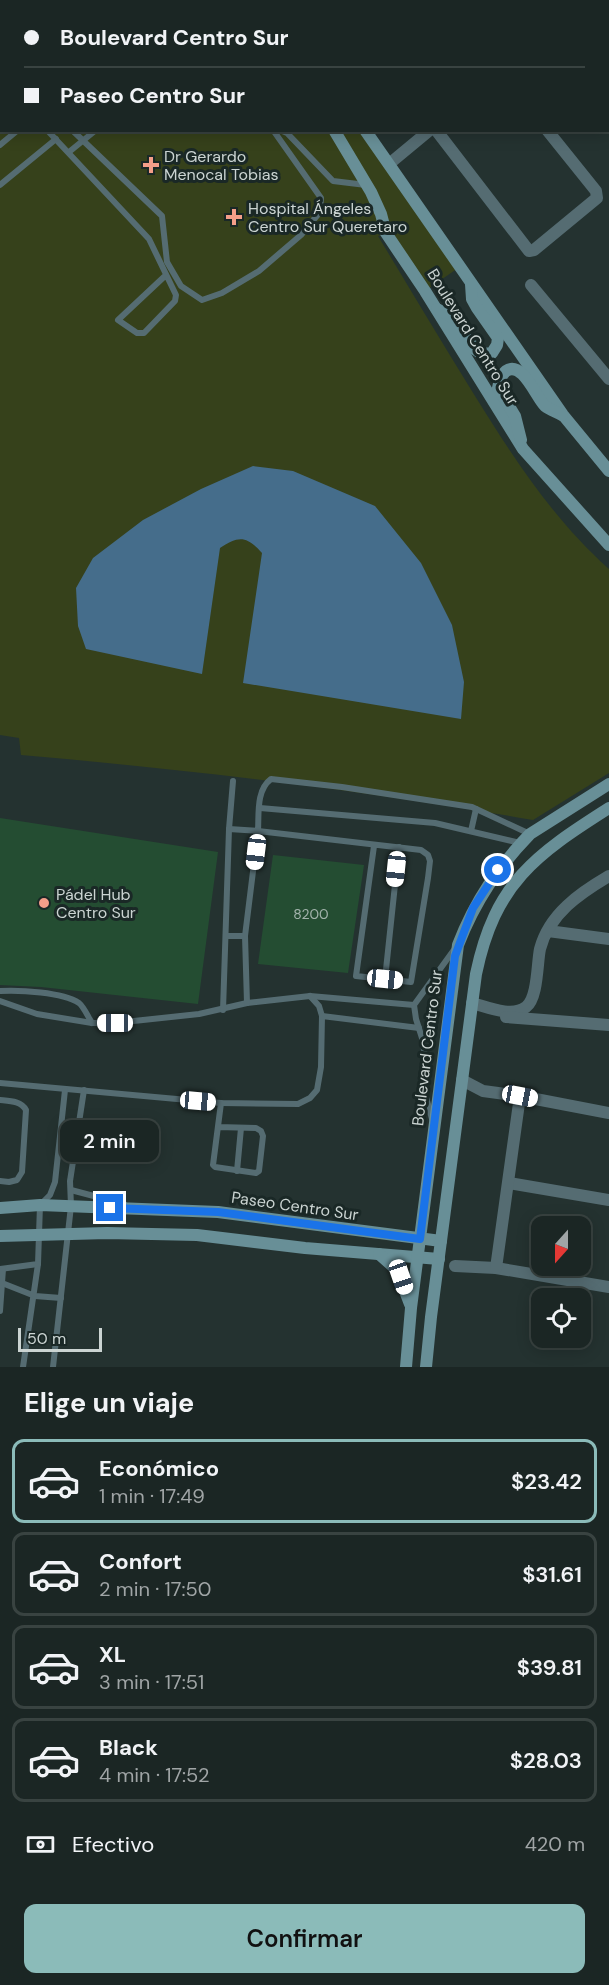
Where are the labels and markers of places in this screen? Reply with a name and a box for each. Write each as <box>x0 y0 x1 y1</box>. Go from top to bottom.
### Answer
place label: Dr Gerardo Menocal Tobias <box>164 146 279 185</box>
marker: Dr Gerardo Menocal Tobias <box>142 156 160 174</box>
place label: Hospital Ángeles Centro Sur Queretaro <box>248 198 407 237</box>
marker: Hospital Ángeles Centro Sur Queretaro <box>225 208 243 226</box>
place label: Pádel Hub Centro Sur <box>56 884 136 923</box>
marker: Pádel Hub Centro Sur <box>37 896 51 910</box>

